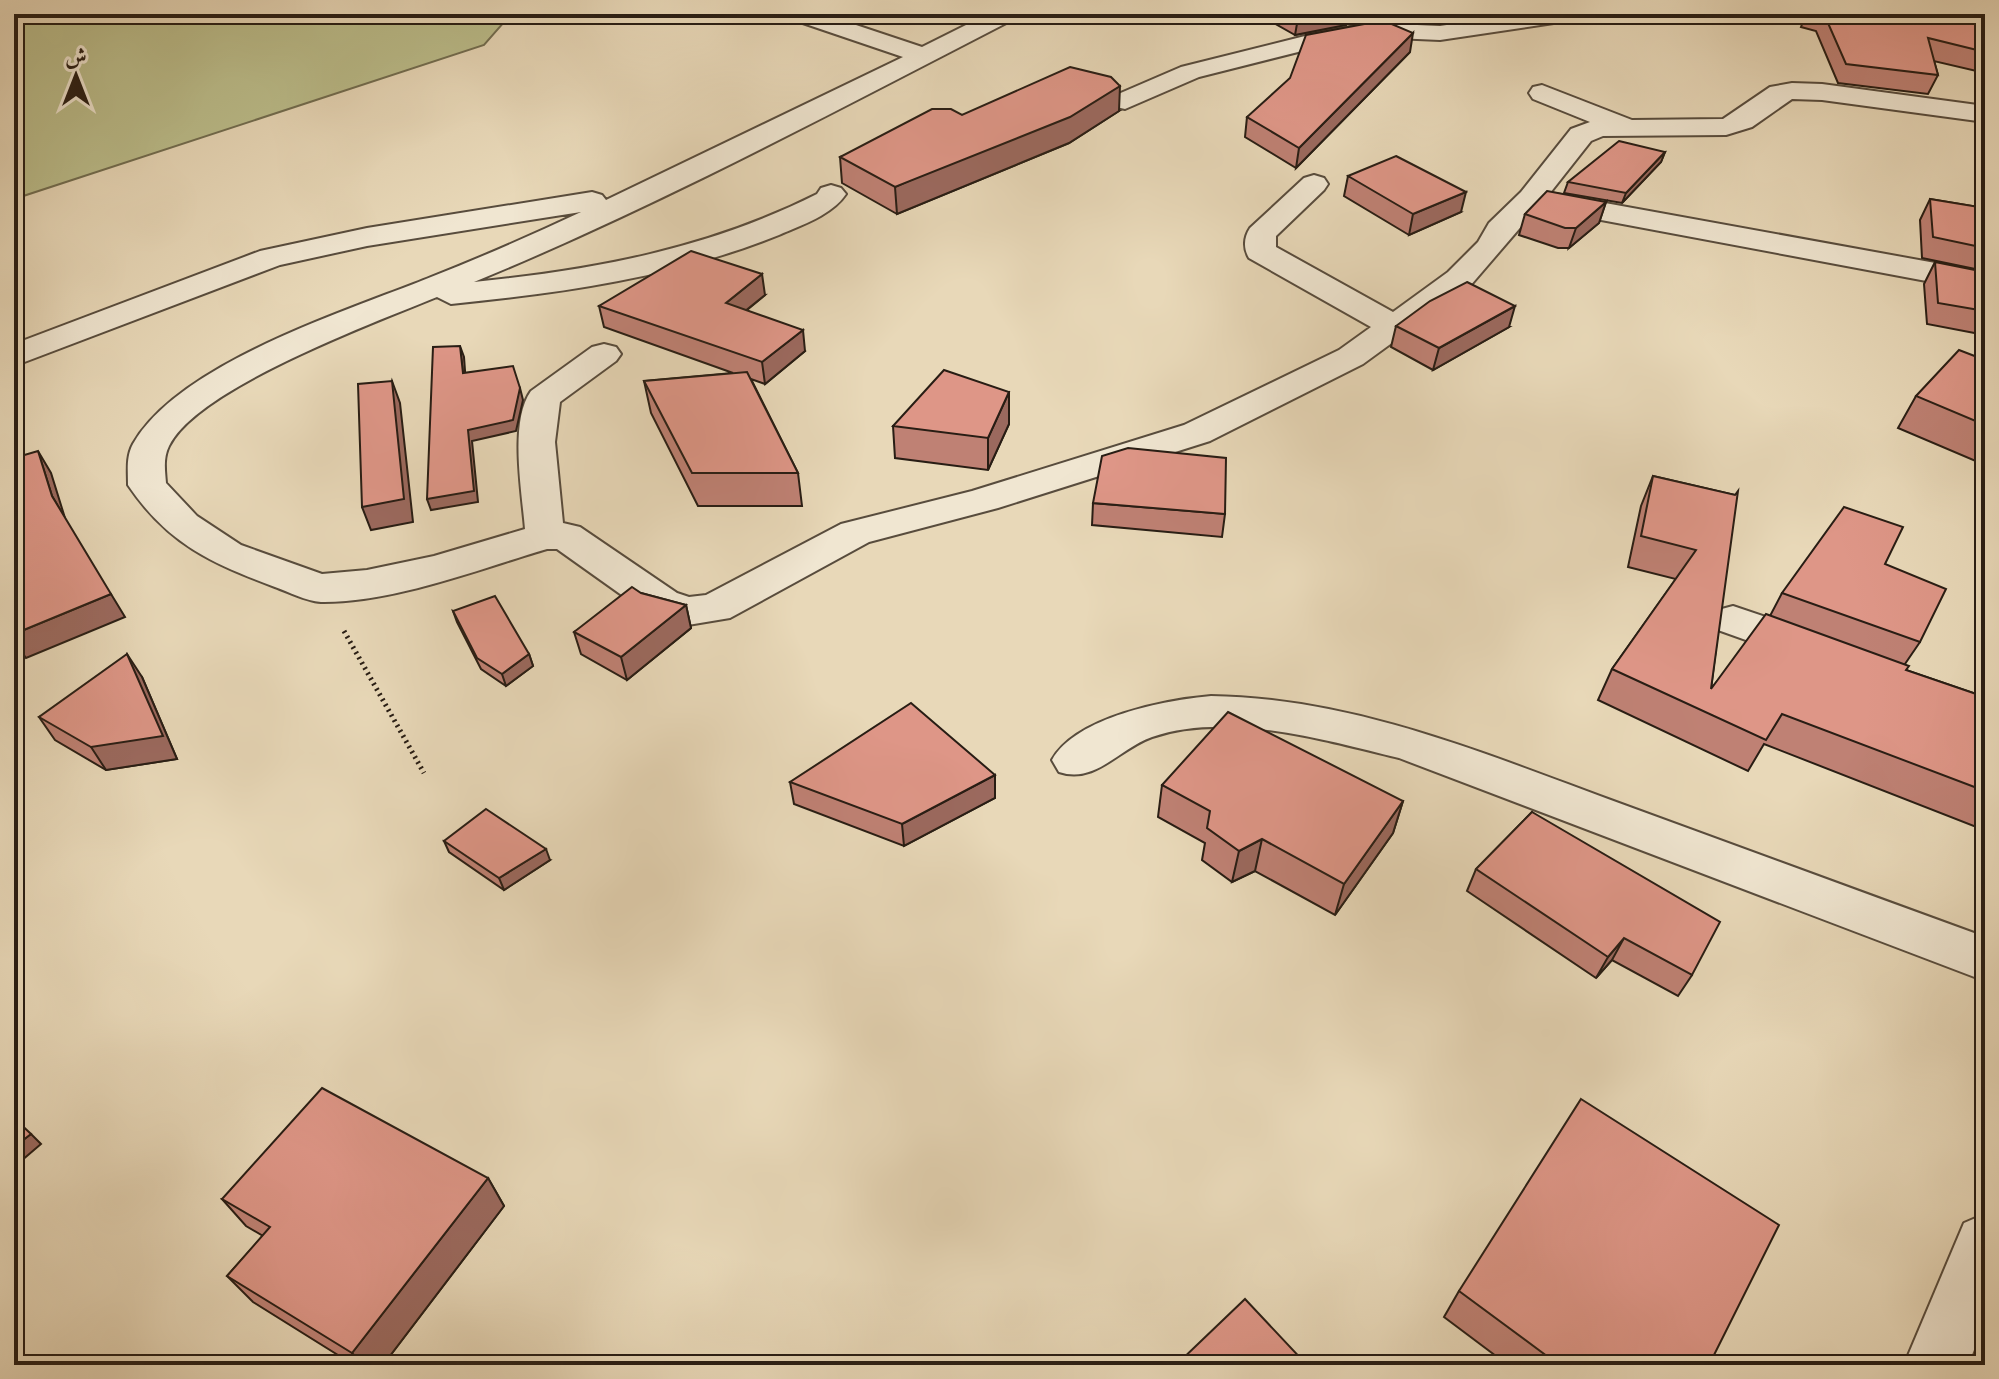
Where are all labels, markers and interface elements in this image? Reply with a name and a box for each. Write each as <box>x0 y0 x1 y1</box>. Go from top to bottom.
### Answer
north arrow <box>36 36 116 116</box>
text: ش <box>65 42 87 72</box>

